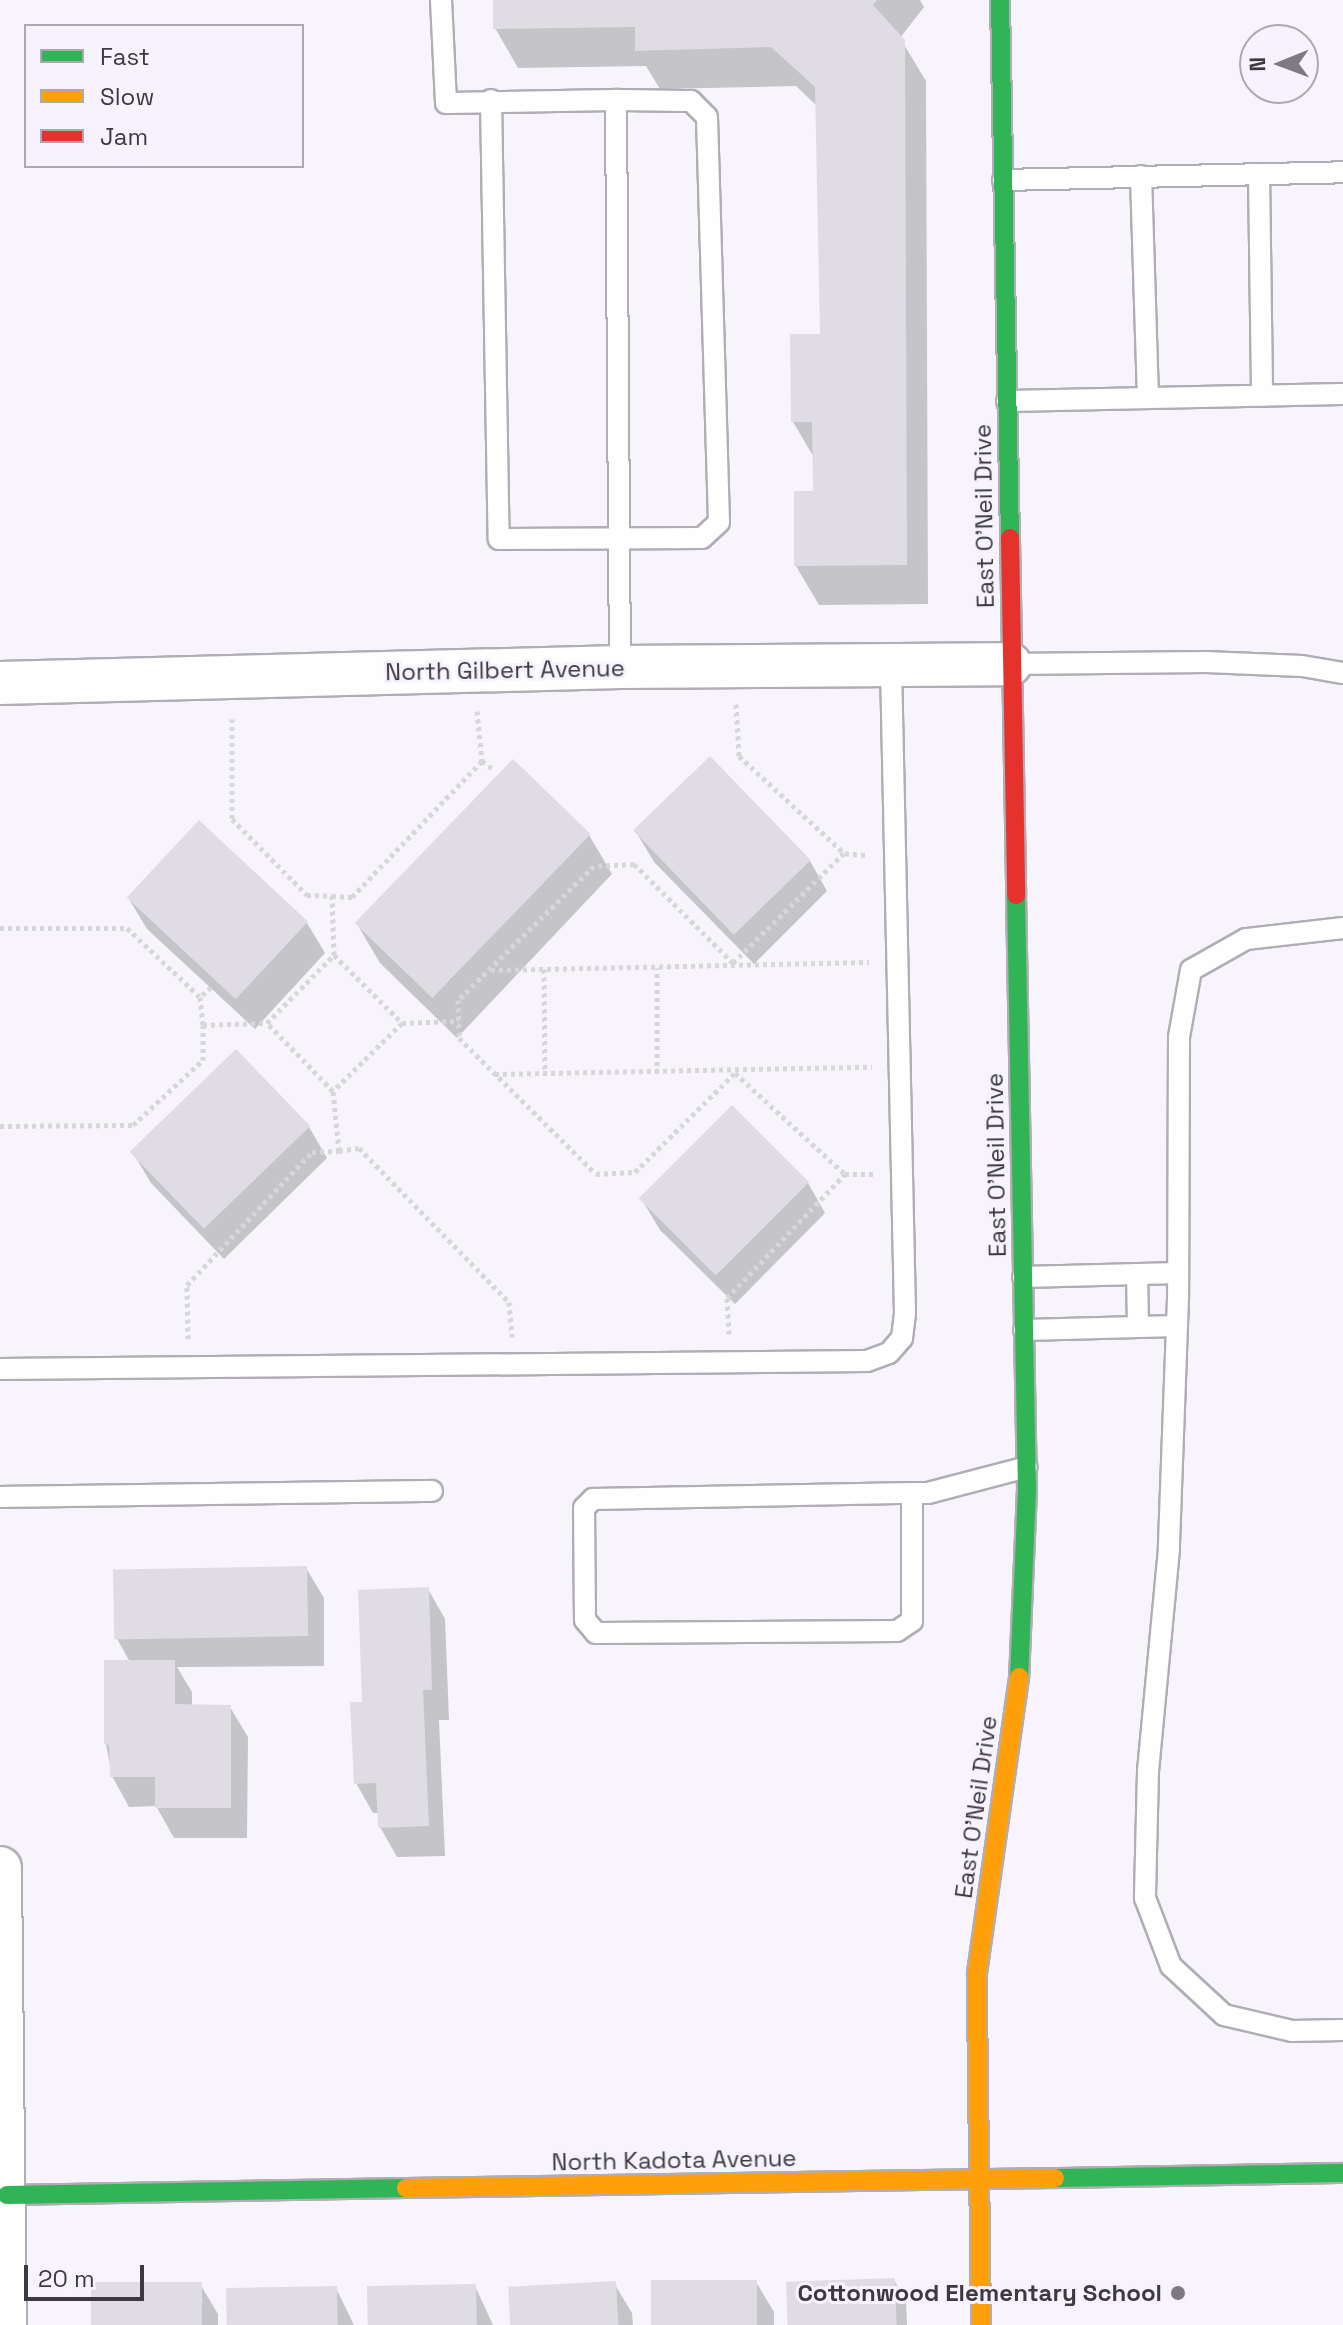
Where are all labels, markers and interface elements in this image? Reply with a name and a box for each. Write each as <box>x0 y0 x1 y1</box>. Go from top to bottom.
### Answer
legend <box>24 24 304 168</box>
north arrow <box>1239 24 1319 104</box>
text: Fast <box>100 41 150 72</box>
text: N <box>1243 57 1271 72</box>
text: Slow <box>100 81 154 112</box>
text: Jam <box>100 121 148 152</box>
street label: East O'Neil Drive <box>968 424 1000 608</box>
street label: North Gilbert Avenue <box>385 654 625 686</box>
street label: East O'Neil Drive <box>980 1073 1012 1257</box>
street label: East O'Neil Drive <box>949 1714 1003 1900</box>
street label: North Kadota Avenue <box>551 2143 797 2177</box>
scale bar <box>28 2249 148 2299</box>
text: 20 m <box>38 2263 95 2294</box>
place label: Cottonwood Elementary School <box>797 2279 1162 2307</box>
marker: Cottonwood Elementary School <box>1169 2284 1187 2302</box>

